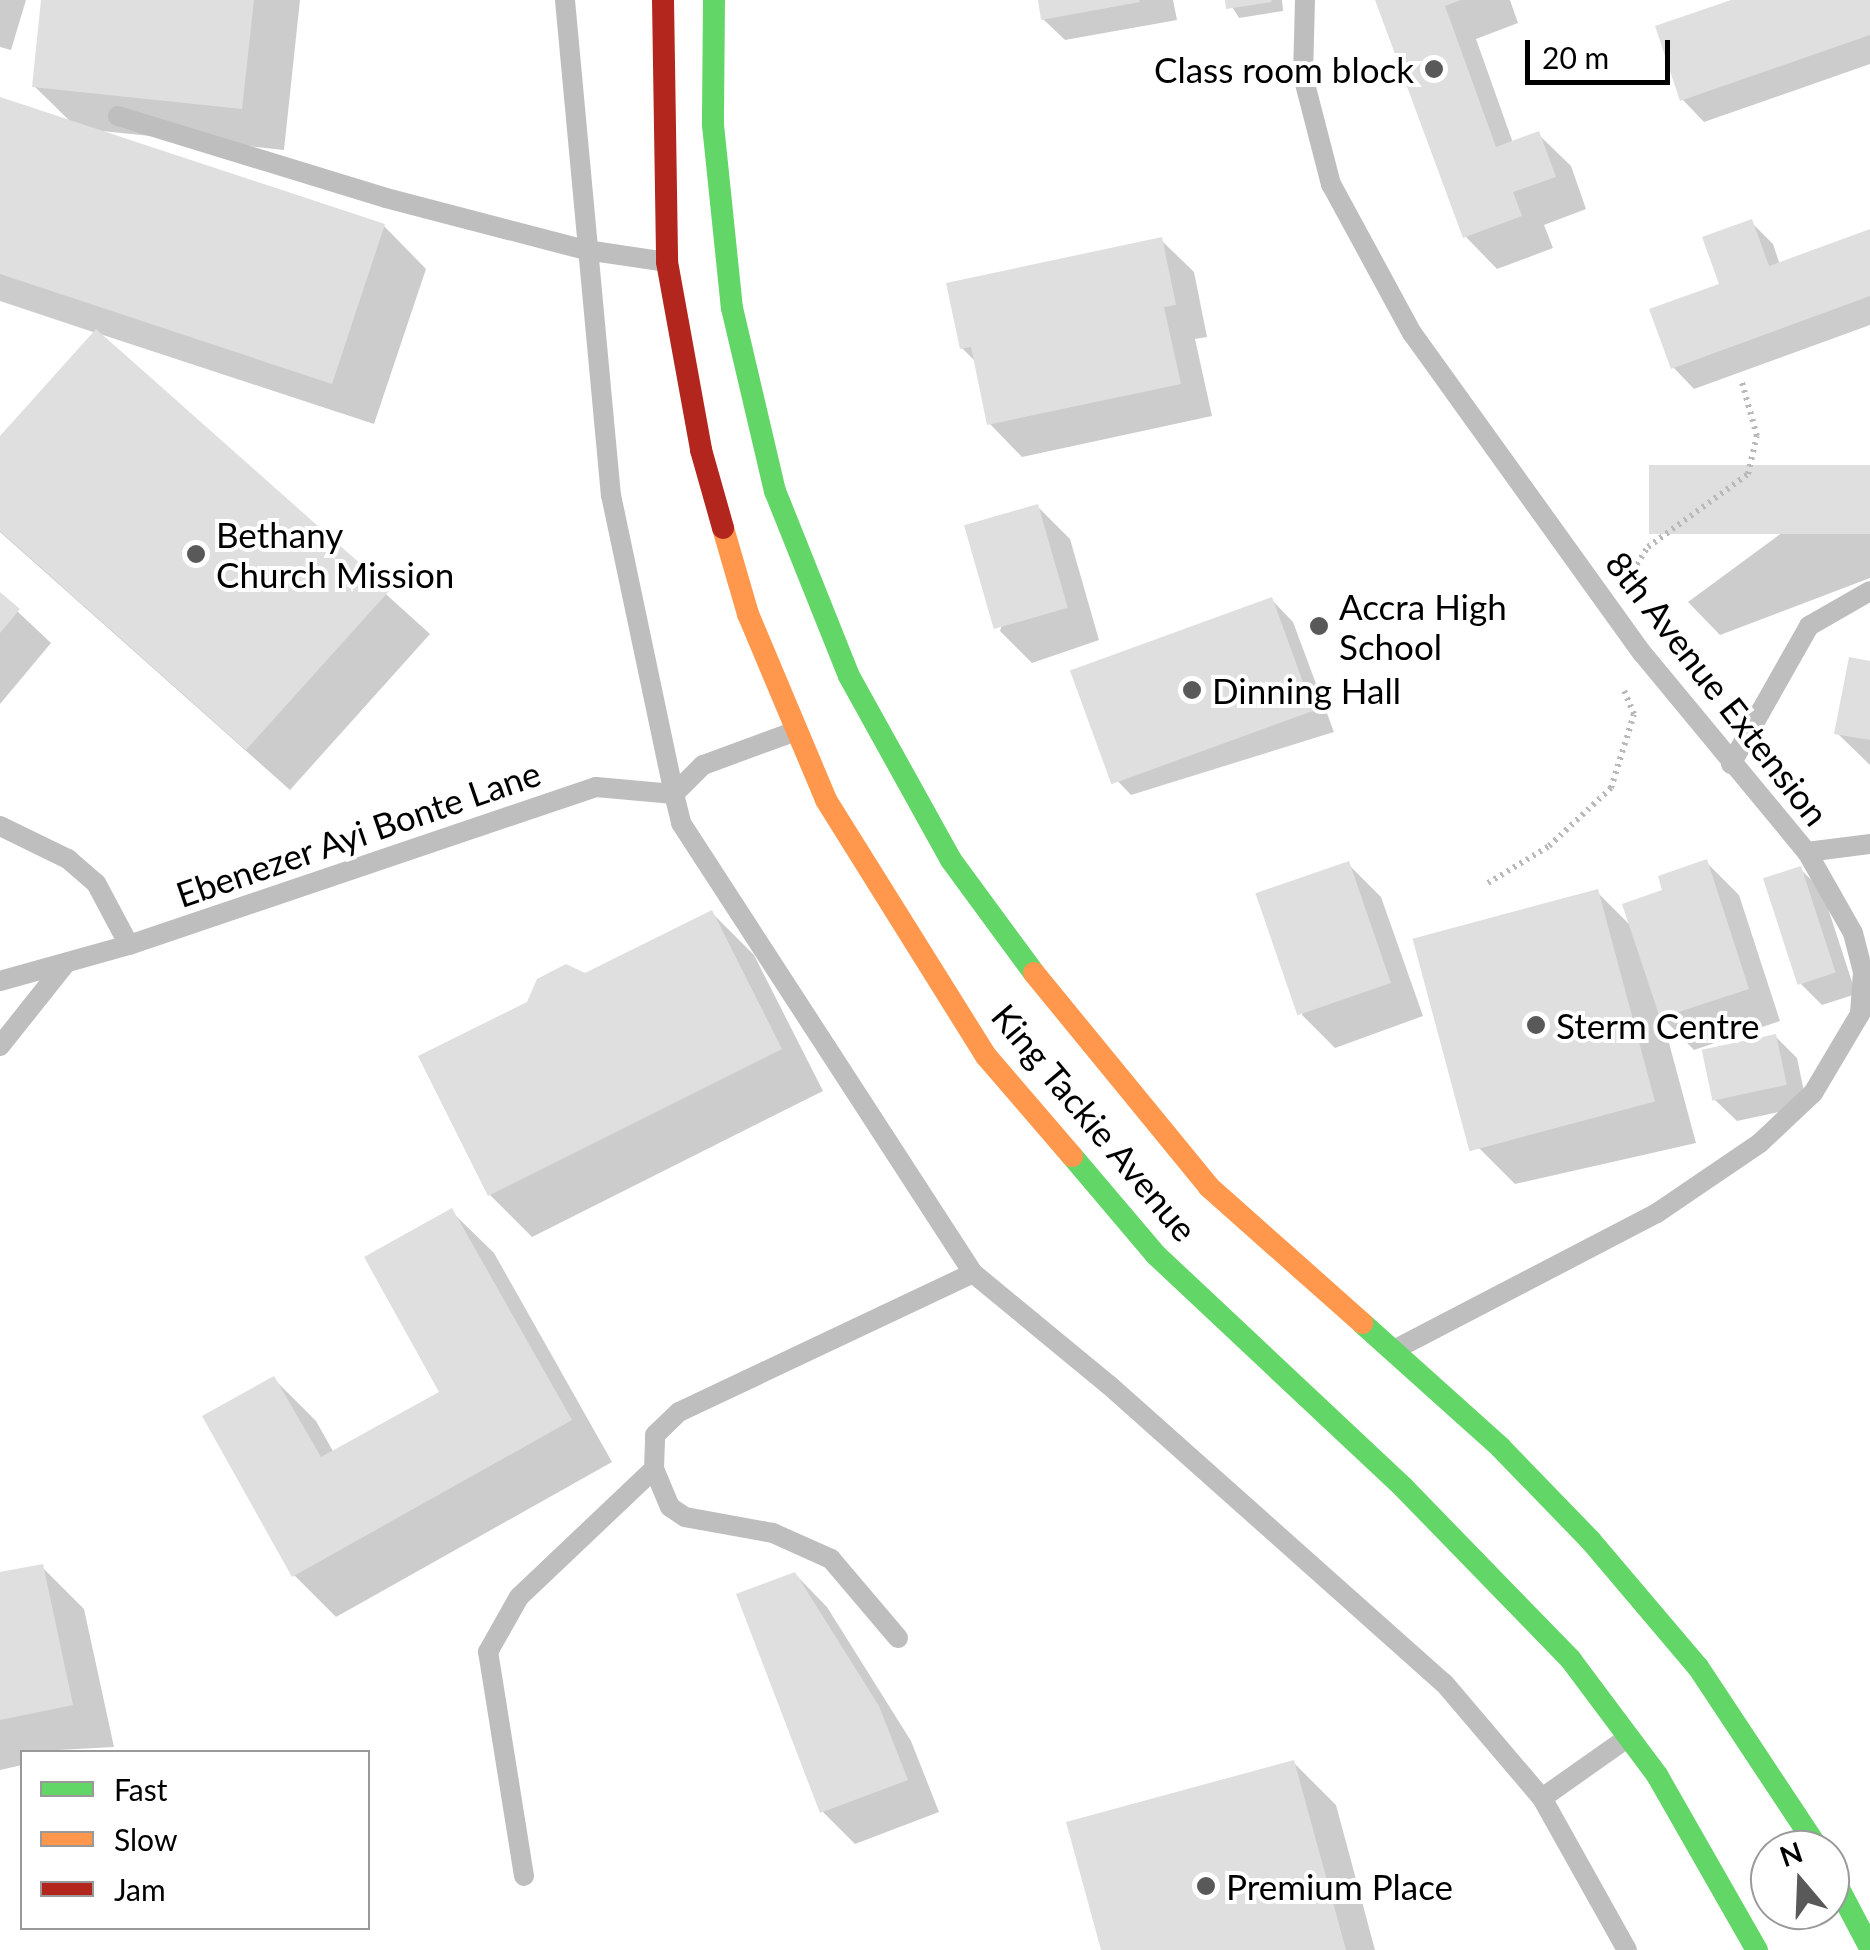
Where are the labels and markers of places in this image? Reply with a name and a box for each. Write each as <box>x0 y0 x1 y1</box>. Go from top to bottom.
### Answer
place label: Class room block <box>1154 48 1414 90</box>
marker: Class room block <box>1423 58 1445 80</box>
place label: Bethany Church Mission <box>216 513 454 595</box>
marker: Bethany Church Mission <box>185 543 207 565</box>
place label: Accra High School <box>1339 585 1507 667</box>
marker: Accra High School <box>1308 615 1330 637</box>
place label: Dinning Hall <box>1212 669 1401 711</box>
marker: Dinning Hall <box>1181 679 1203 701</box>
place label: Sterm Centre <box>1556 1004 1759 1046</box>
marker: Sterm Centre <box>1525 1014 1547 1036</box>
place label: Premium Place <box>1226 1865 1453 1907</box>
marker: Premium Place <box>1195 1875 1217 1897</box>

